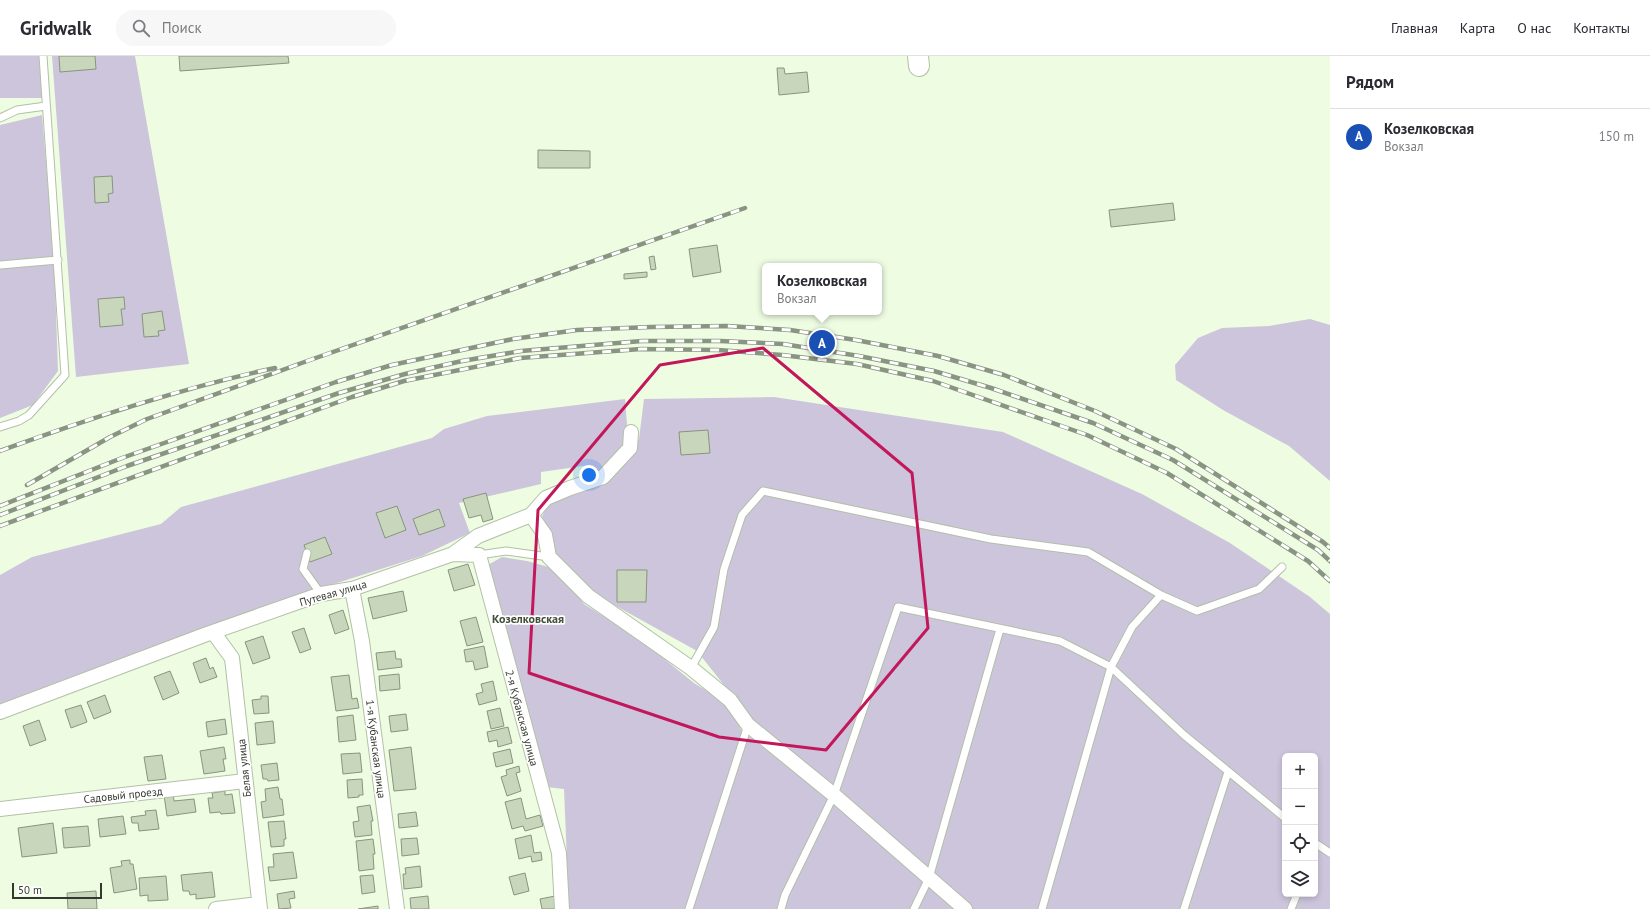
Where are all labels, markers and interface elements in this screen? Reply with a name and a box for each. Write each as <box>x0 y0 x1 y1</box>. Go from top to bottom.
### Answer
search box <box>116 10 396 46</box>
text: Gridwalk <box>20 16 92 40</box>
icon: search <box>130 17 152 39</box>
text: Поиск <box>162 18 202 37</box>
text: Главная <box>1391 19 1438 37</box>
text: Карта <box>1460 19 1495 37</box>
text: О нас <box>1517 19 1551 37</box>
text: Контакты <box>1573 19 1630 37</box>
text: Рядом <box>1346 71 1394 93</box>
text: Козелковская <box>1384 119 1474 138</box>
text: A <box>1355 128 1363 145</box>
text: 150 m <box>1599 128 1634 145</box>
text: Вокзал <box>1384 138 1424 155</box>
popup <box>762 263 882 315</box>
text: Козелковская <box>777 271 867 290</box>
text: Вокзал <box>777 290 816 307</box>
pin: A <box>809 328 835 358</box>
your location <box>579 465 599 485</box>
street label: Путевая улица <box>298 577 368 609</box>
district label: Козелковская <box>492 611 564 626</box>
street label: 2-я Кубанская улица <box>502 668 542 768</box>
street label: 1-я Кубанская улица <box>363 699 389 799</box>
street label: Белая улица <box>234 738 254 798</box>
map controls <box>1282 753 1318 897</box>
button: + <box>1282 753 1318 789</box>
street label: Садовый проезд <box>83 784 163 806</box>
button: − <box>1282 789 1318 825</box>
button: locate <box>1282 825 1318 861</box>
button: layers <box>1282 861 1318 897</box>
scale bar <box>12 881 102 900</box>
text: 50 m <box>18 883 42 897</box>

